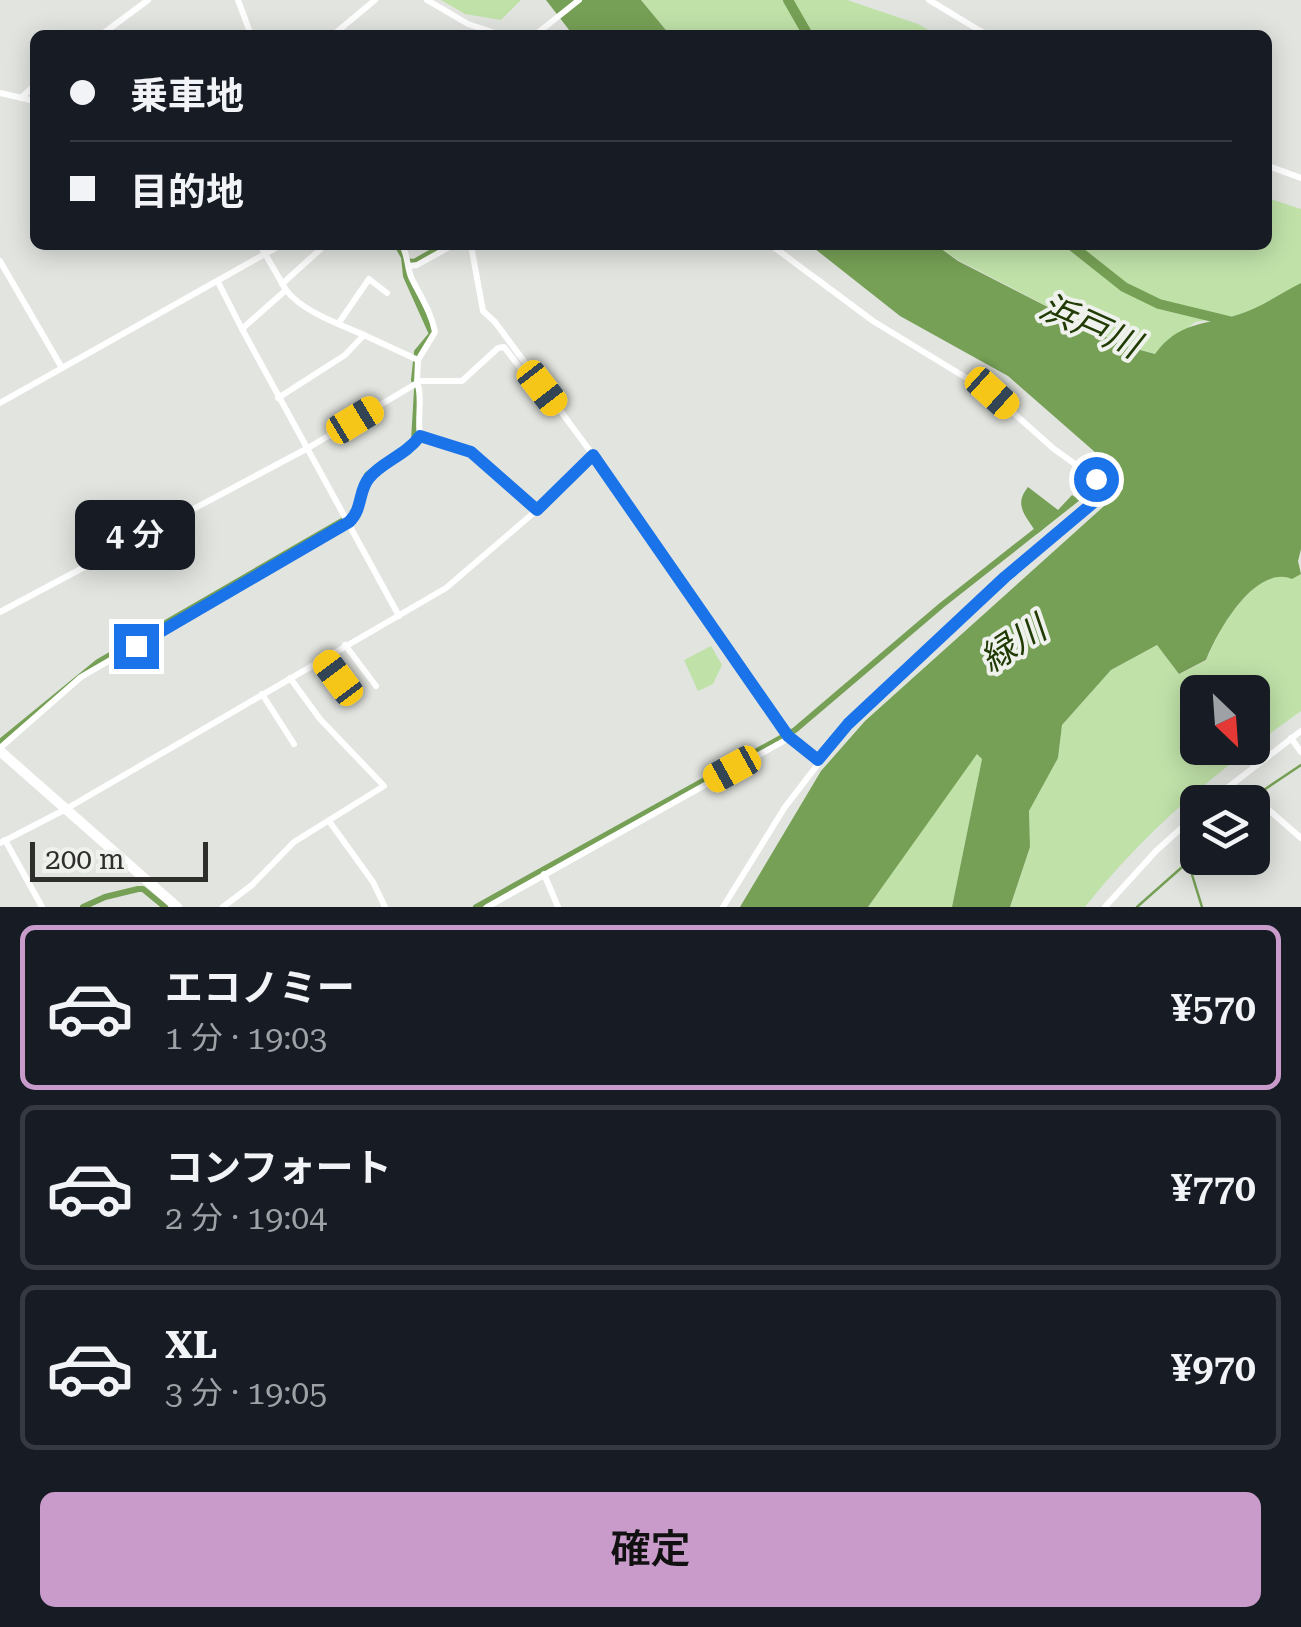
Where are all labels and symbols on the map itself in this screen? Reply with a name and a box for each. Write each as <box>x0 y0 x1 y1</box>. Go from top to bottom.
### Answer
water label: 浜戸川 <box>1033 286 1150 368</box>
car <box>512 355 572 421</box>
car <box>960 362 1024 424</box>
car <box>322 392 388 448</box>
route start <box>1074 457 1119 502</box>
callout: 4 分 <box>76 501 196 571</box>
water label: 緑川 <box>973 606 1057 681</box>
route end <box>114 624 159 669</box>
car <box>308 645 368 711</box>
north arrow <box>1180 675 1270 765</box>
car <box>698 741 766 797</box>
scale bar <box>30 837 208 881</box>

